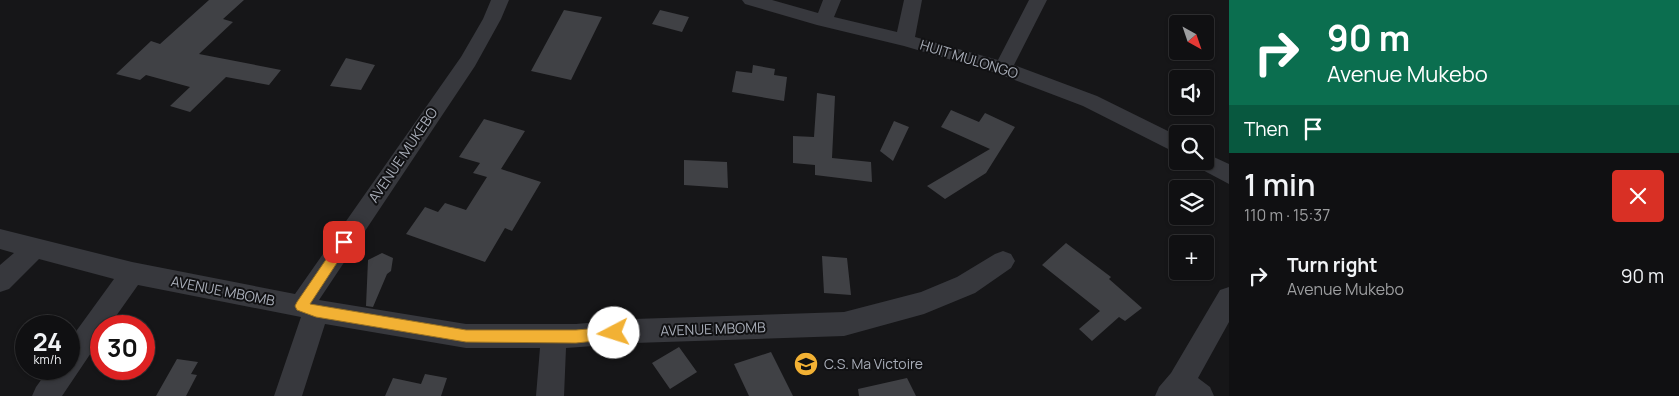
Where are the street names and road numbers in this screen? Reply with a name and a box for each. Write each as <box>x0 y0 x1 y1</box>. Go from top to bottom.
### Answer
street label: HUIT MULONGO <box>918 35 1021 82</box>
street label: AVENUE MUKEBO <box>364 103 442 206</box>
street label: AVENUE MBOMB <box>170 271 277 310</box>
street label: AVENUE MBOMB <box>660 317 766 340</box>

